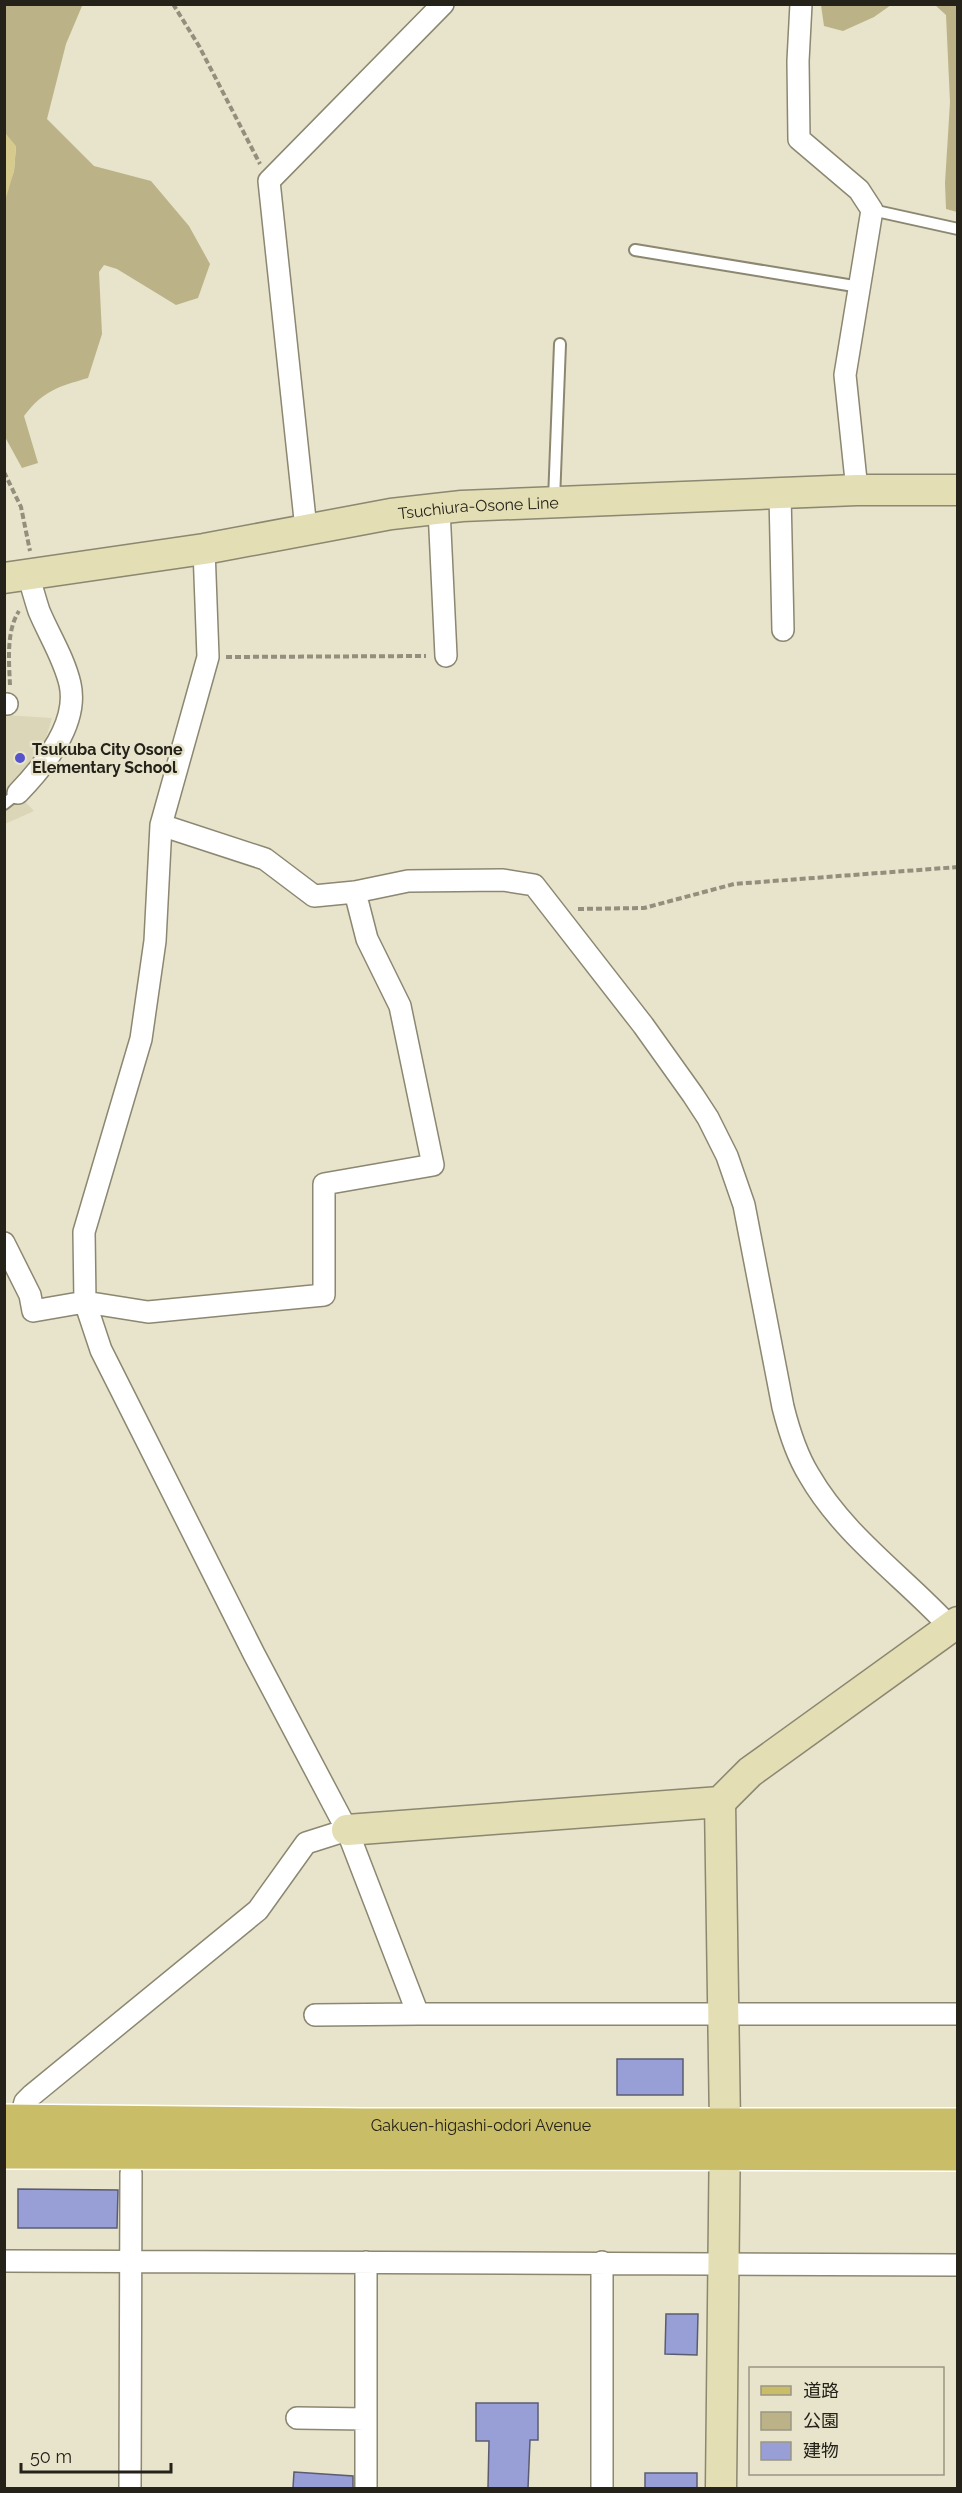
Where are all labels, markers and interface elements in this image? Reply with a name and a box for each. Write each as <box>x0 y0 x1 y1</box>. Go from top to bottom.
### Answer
street label: Tsuchiura-Osone Line <box>397 493 559 523</box>
place label: Tsukuba City Osone Elementary School <box>32 740 183 777</box>
marker: Tsukuba City Osone Elementary School <box>13 751 27 765</box>
street label: Gakuen-higashi-odori Avenue <box>371 2116 591 2135</box>
legend <box>749 2367 944 2475</box>
text: 道路 <box>803 2380 839 2401</box>
text: 公園 <box>803 2410 839 2431</box>
scale bar <box>21 2436 171 2474</box>
text: 建物 <box>803 2440 839 2461</box>
text: 50 m <box>30 2446 72 2467</box>

